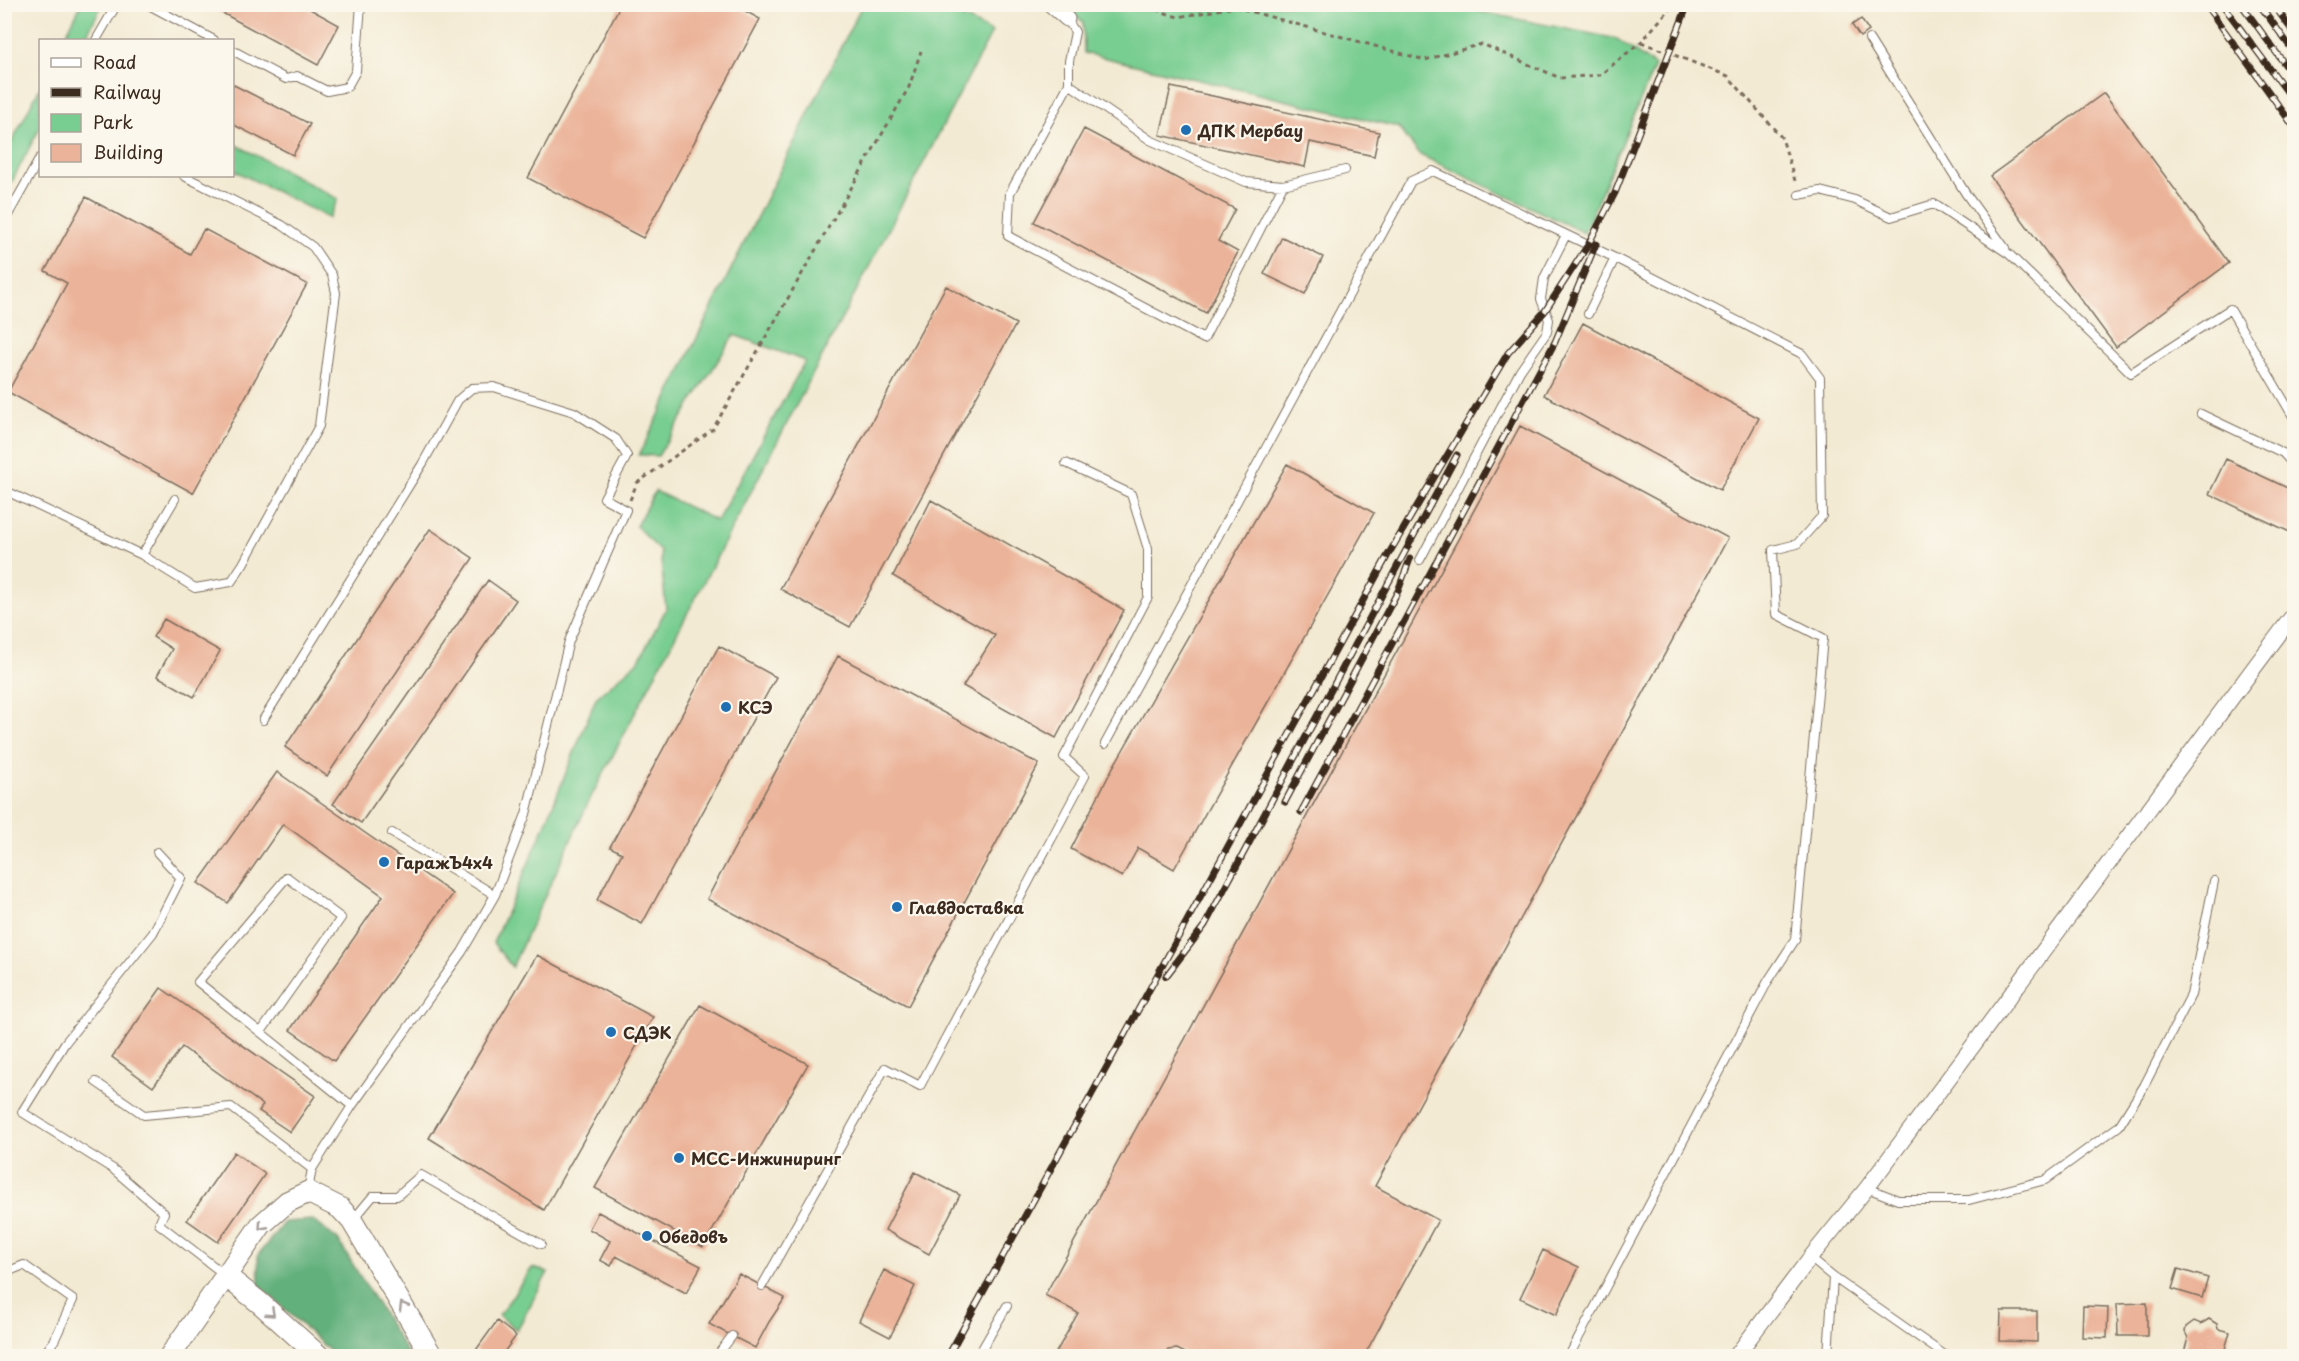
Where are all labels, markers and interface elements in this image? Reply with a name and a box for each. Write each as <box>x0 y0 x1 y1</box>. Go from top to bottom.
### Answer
legend <box>39 39 234 177</box>
text: Road <box>93 48 137 75</box>
text: Railway <box>93 78 161 105</box>
text: Park <box>93 108 133 135</box>
place label: ДПК Мербау <box>1197 118 1303 142</box>
marker: ДПК Мербау <box>1179 123 1193 137</box>
text: Building <box>93 138 163 165</box>
place label: КСЭ <box>738 695 773 719</box>
marker: КСЭ <box>719 700 733 714</box>
place label: ГаражЪ4х4 <box>396 850 493 874</box>
marker: ГаражЪ4х4 <box>377 855 391 869</box>
place label: Главдоставка <box>909 895 1024 919</box>
marker: Главдоставка <box>890 900 904 914</box>
place label: СДЭК <box>623 1020 671 1044</box>
marker: СДЭК <box>604 1025 618 1039</box>
place label: МСС-Инжиниринг <box>691 1146 842 1170</box>
marker: МСС-Инжиниринг <box>672 1151 686 1165</box>
one-way arrow <box>258 1219 269 1230</box>
place label: Обедовъ <box>659 1224 728 1248</box>
marker: Обедовъ <box>640 1229 654 1243</box>
one-way arrow <box>398 1302 410 1312</box>
one-way arrow <box>264 1305 275 1316</box>

